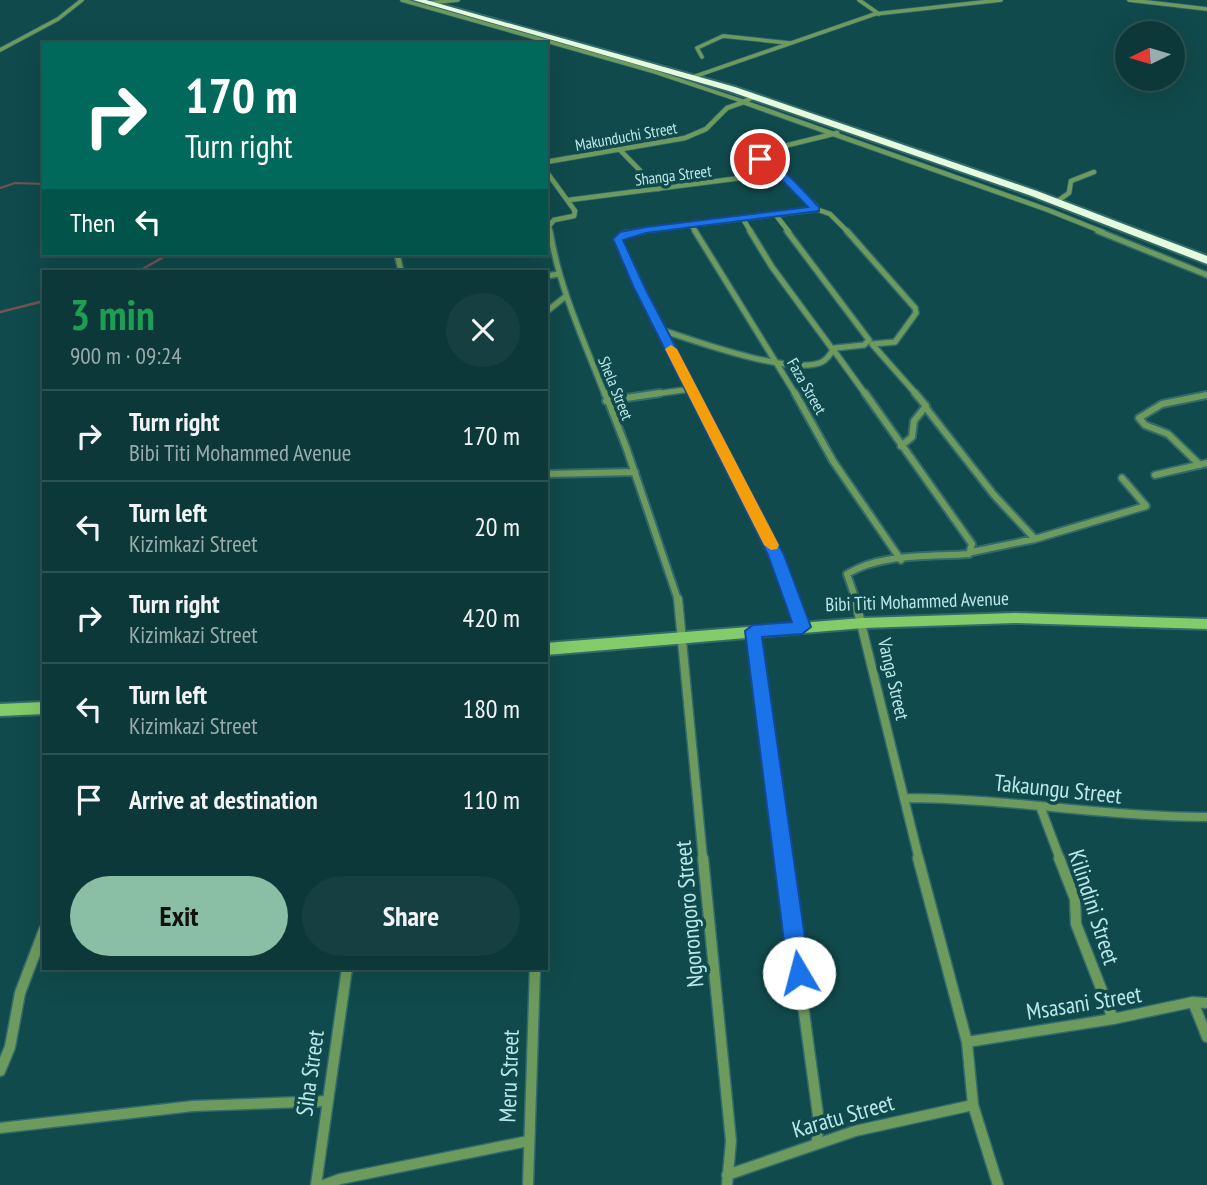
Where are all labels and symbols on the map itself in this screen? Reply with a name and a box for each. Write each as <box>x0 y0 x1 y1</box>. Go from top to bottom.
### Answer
north arrow <box>1115 21 1185 91</box>
street label: Makunduchi Street <box>573 117 679 155</box>
pin <box>730 129 790 189</box>
street label: Shanga Street <box>633 160 713 190</box>
street label: Shela Street <box>594 353 638 423</box>
street label: Faza Street <box>783 354 831 418</box>
street label: Bibi Titi Mohammed Avenue <box>825 586 1009 616</box>
street label: Vanga Street <box>873 635 915 723</box>
street label: Takaungu Street <box>993 767 1124 810</box>
street label: Ngorongoro Street <box>668 839 709 989</box>
street label: Kilindini Street <box>1062 846 1127 969</box>
position arrow <box>762 936 836 1010</box>
street label: Msasani Street <box>1024 979 1144 1026</box>
street label: Siha Street <box>289 1027 330 1118</box>
street label: Meru Street <box>492 1028 525 1123</box>
street label: Karatu Street <box>789 1087 898 1144</box>

